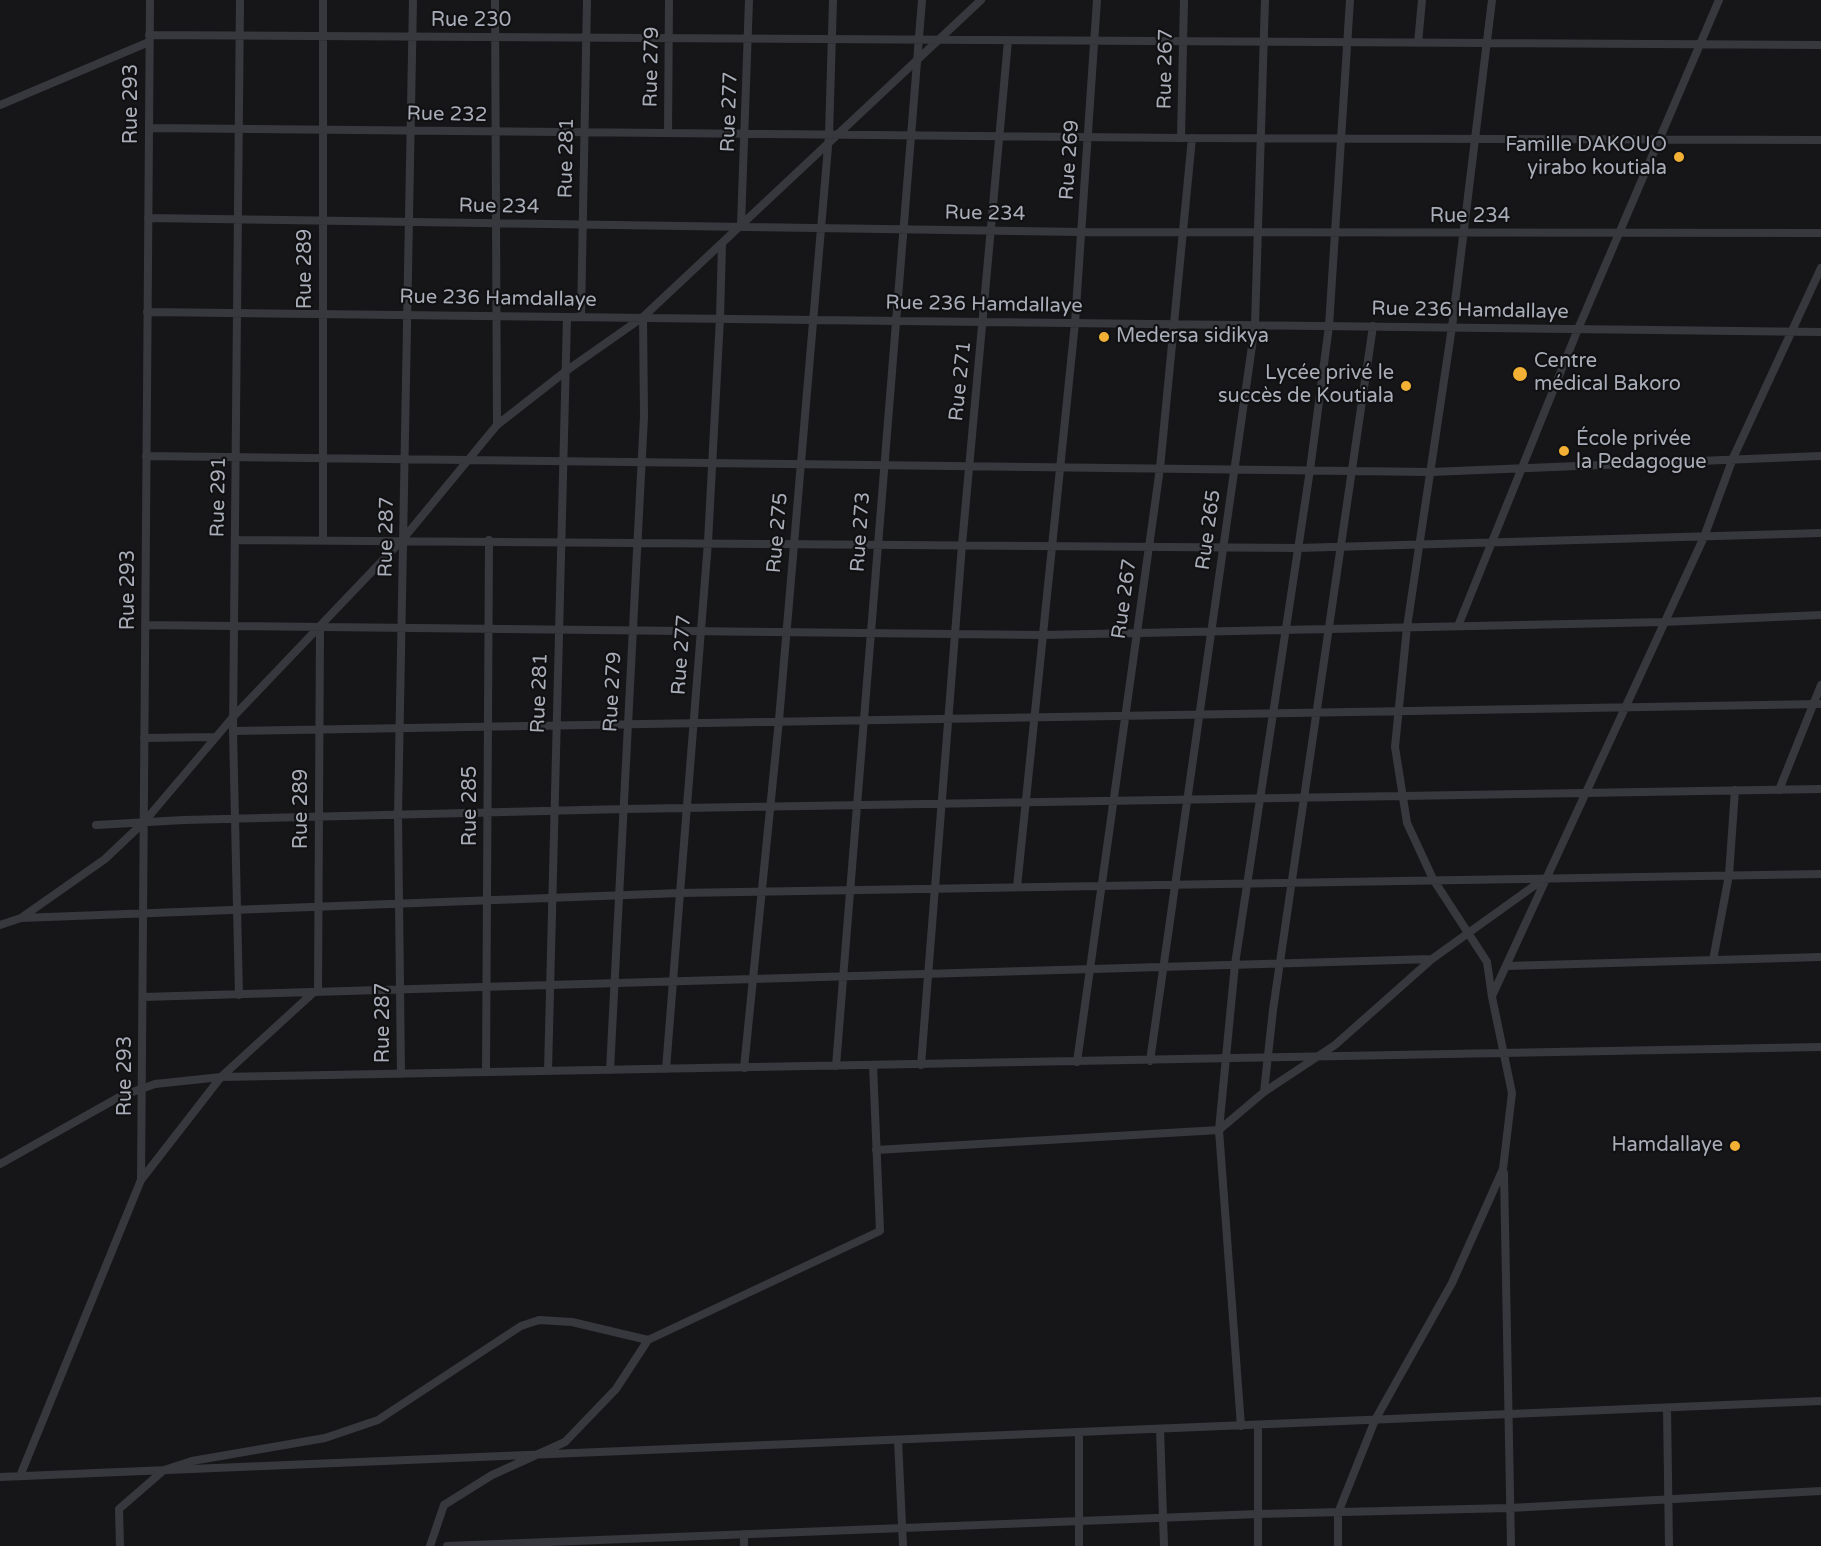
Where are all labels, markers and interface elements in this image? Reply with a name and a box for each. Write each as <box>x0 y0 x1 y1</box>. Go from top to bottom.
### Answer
street label: Rue 230 <box>431 9 511 33</box>
street label: Rue 279 <box>639 26 665 108</box>
street label: Rue 267 <box>1153 28 1179 110</box>
street label: Rue 293 <box>120 64 144 144</box>
street label: Rue 277 <box>717 71 743 153</box>
street label: Rue 232 <box>406 102 488 128</box>
street label: Rue 281 <box>554 117 580 199</box>
street label: Rue 269 <box>1055 119 1085 201</box>
place label: Famille DAKOUO yirabo koutiala <box>1505 134 1667 181</box>
marker: Famille DAKOUO yirabo koutiala <box>1672 150 1686 164</box>
street label: Rue 234 <box>458 194 540 220</box>
street label: Rue 234 <box>944 201 1026 227</box>
street label: Rue 234 <box>1430 205 1510 229</box>
street label: Rue 289 <box>294 229 318 309</box>
street label: Rue 236 Hamdallaye <box>399 285 597 313</box>
street label: Rue 236 Hamdallaye <box>885 291 1083 319</box>
street label: Rue 236 Hamdallaye <box>1371 297 1569 325</box>
place label: Medersa sidikya <box>1116 325 1269 349</box>
marker: Medersa sidikya <box>1097 330 1111 344</box>
street label: Rue 271 <box>945 340 977 422</box>
place label: Centre médical Bakoro <box>1534 350 1681 397</box>
place label: Lycée privé le succès de Koutiala <box>1218 362 1394 409</box>
marker: Centre médical Bakoro <box>1511 365 1529 383</box>
marker: Lycée privé le succès de Koutiala <box>1399 379 1413 393</box>
place label: École privée la Pedagogue <box>1576 428 1707 475</box>
marker: École privée la Pedagogue <box>1557 444 1571 458</box>
street label: Rue 291 <box>206 456 232 538</box>
street label: Rue 265 <box>1192 488 1226 572</box>
street label: Rue 273 <box>846 491 876 573</box>
street label: Rue 275 <box>763 492 793 574</box>
street label: Rue 287 <box>374 496 400 578</box>
street label: Rue 293 <box>117 550 141 630</box>
street label: Rue 267 <box>1108 557 1142 641</box>
street label: Rue 277 <box>667 614 697 696</box>
street label: Rue 279 <box>599 651 627 733</box>
street label: Rue 281 <box>527 652 553 734</box>
street label: Rue 285 <box>459 766 483 846</box>
street label: Rue 289 <box>290 769 314 849</box>
street label: Rue 287 <box>372 983 396 1063</box>
street label: Rue 293 <box>114 1036 138 1116</box>
place label: Hamdallaye <box>1612 1134 1723 1158</box>
marker: Hamdallaye <box>1728 1139 1742 1153</box>

